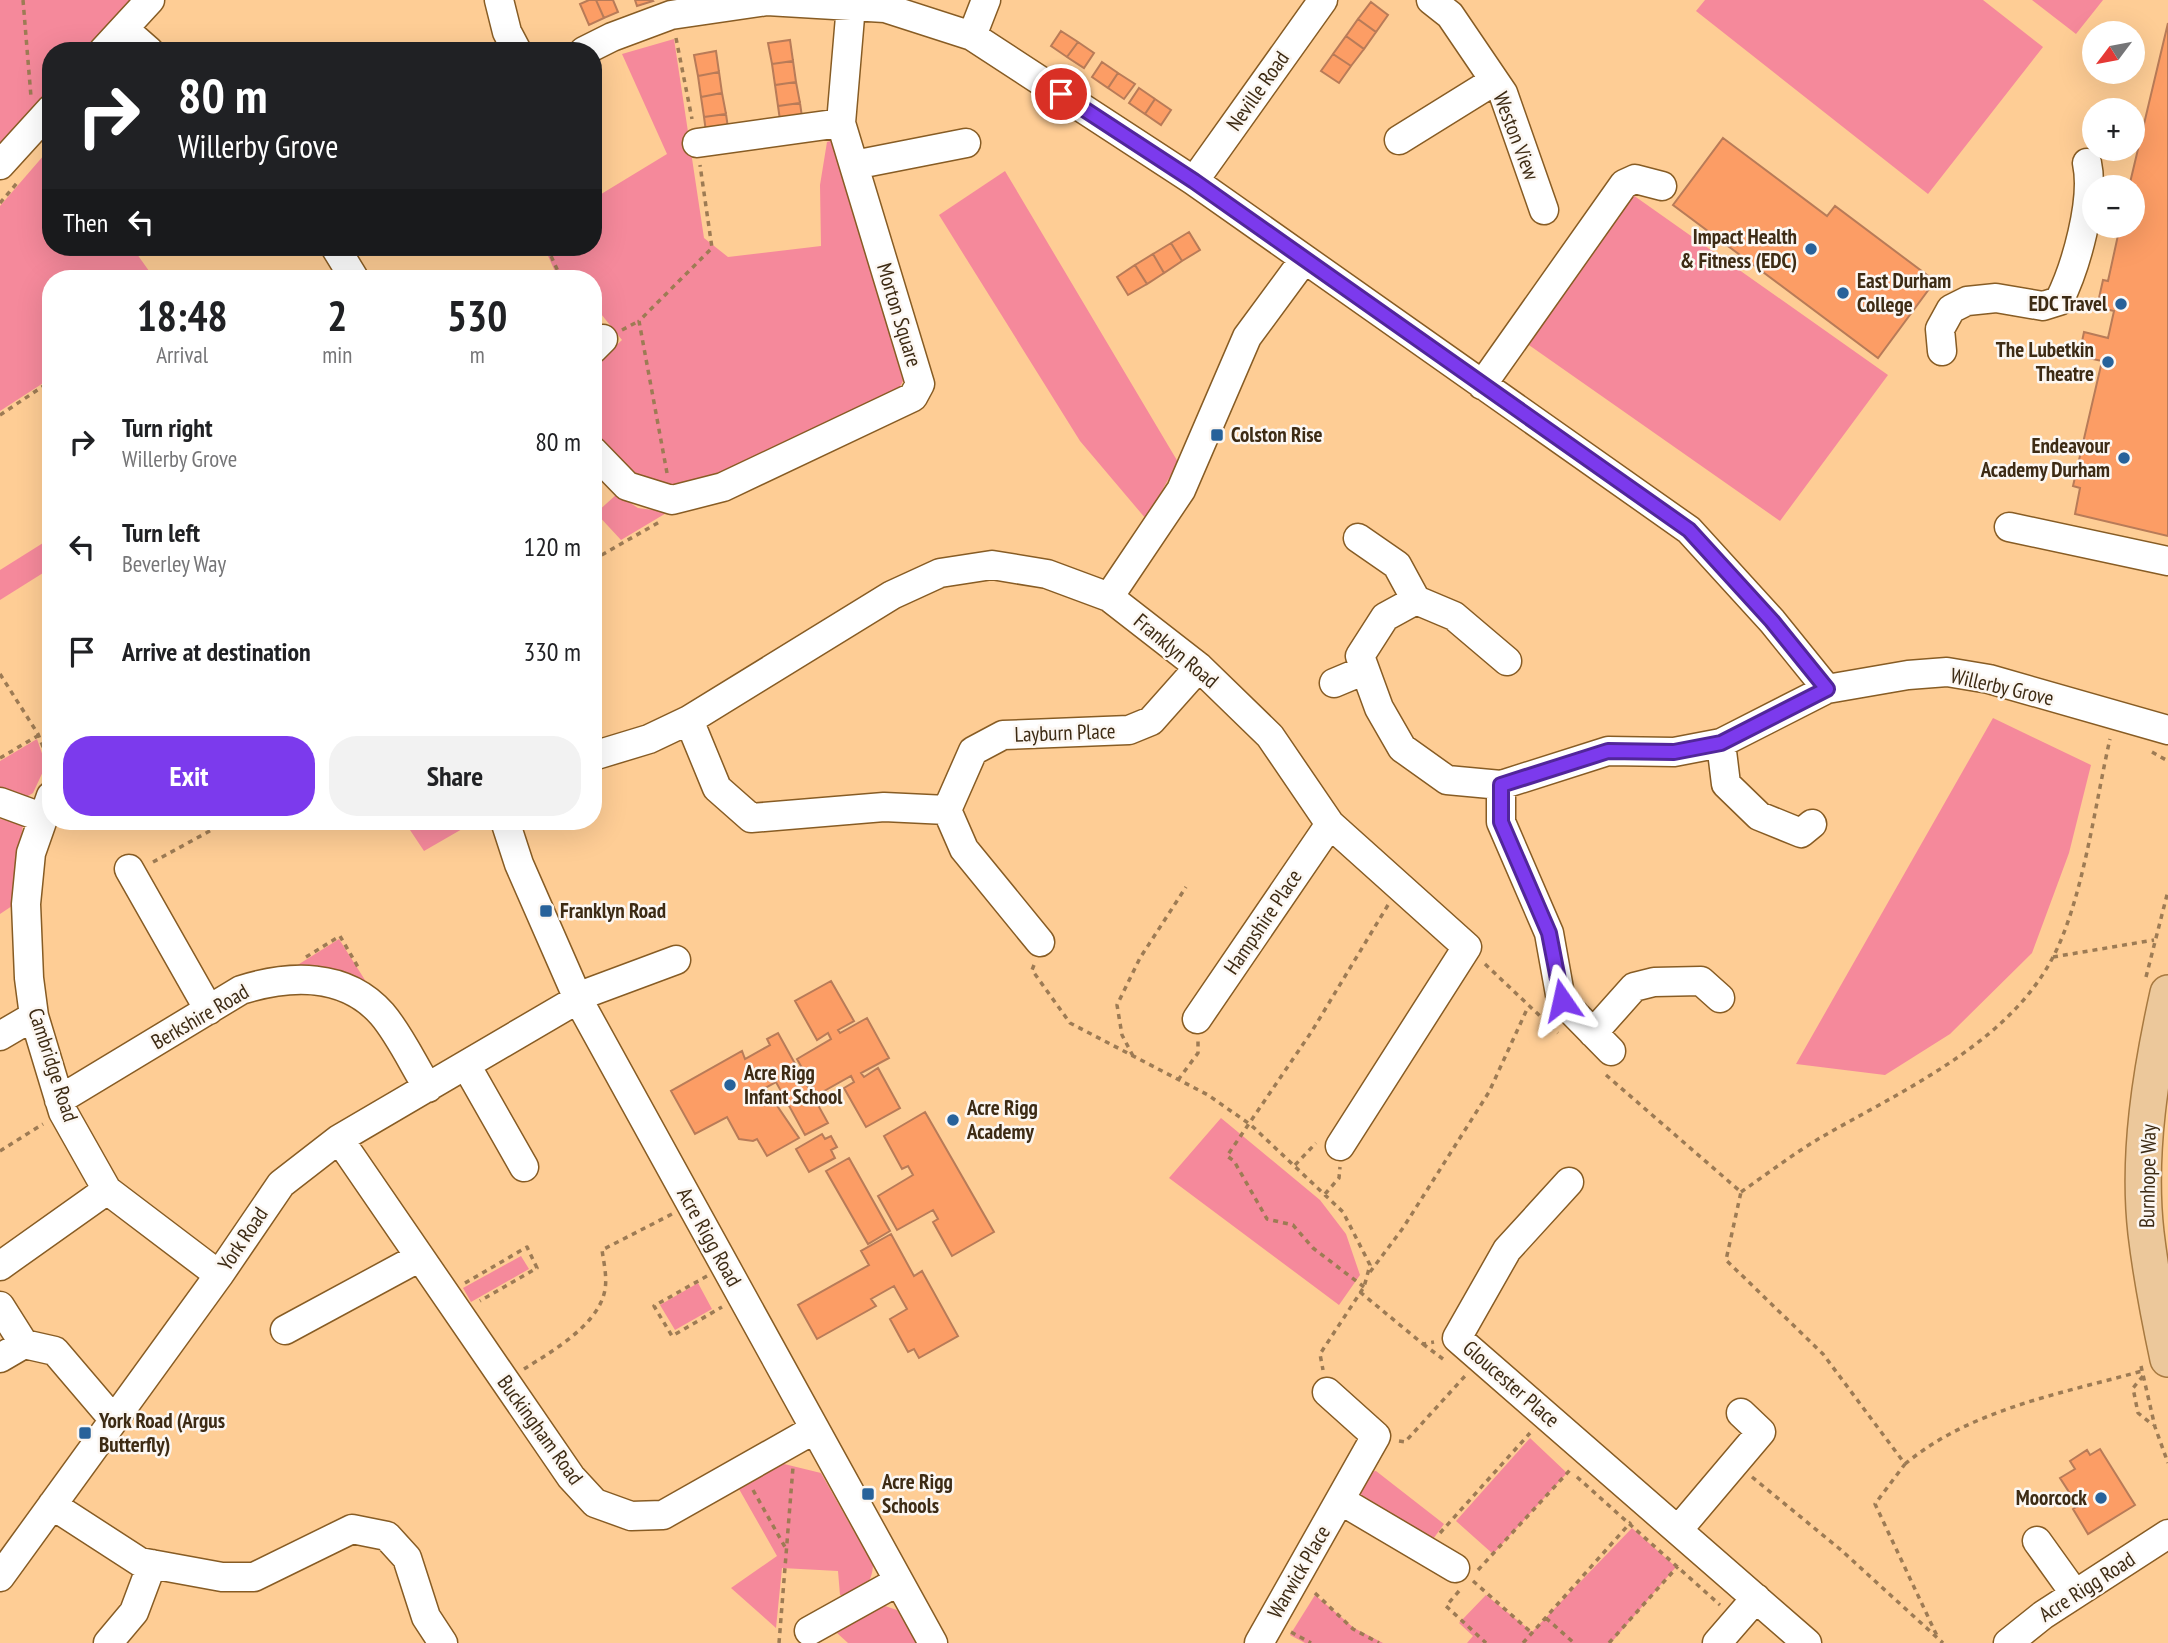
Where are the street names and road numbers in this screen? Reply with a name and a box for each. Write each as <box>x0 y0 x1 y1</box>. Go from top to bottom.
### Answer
street label: Neville Road <box>1220 46 1295 136</box>
street label: Weston View <box>1487 88 1546 184</box>
street label: Morton Square <box>871 260 928 370</box>
street label: Franklyn Road <box>1128 607 1224 694</box>
street label: Willerby Grove <box>1948 662 2056 712</box>
street label: Layburn Place <box>1014 717 1116 748</box>
street label: Hampshire Place <box>1218 864 1308 979</box>
street label: Berkshire Road <box>146 978 253 1055</box>
street label: Cambridge Road <box>22 1005 85 1125</box>
street label: Burnhope Way <box>2133 1124 2162 1228</box>
street label: Acre Rigg Road <box>671 1182 748 1291</box>
street label: York Road <box>212 1202 274 1276</box>
street label: Gloucester Place <box>1457 1334 1565 1433</box>
street label: Buckingham Road <box>492 1370 589 1490</box>
street label: Warwick Place <box>1261 1521 1336 1623</box>
street label: Acre Rigg Road <box>2034 1546 2140 1628</box>

